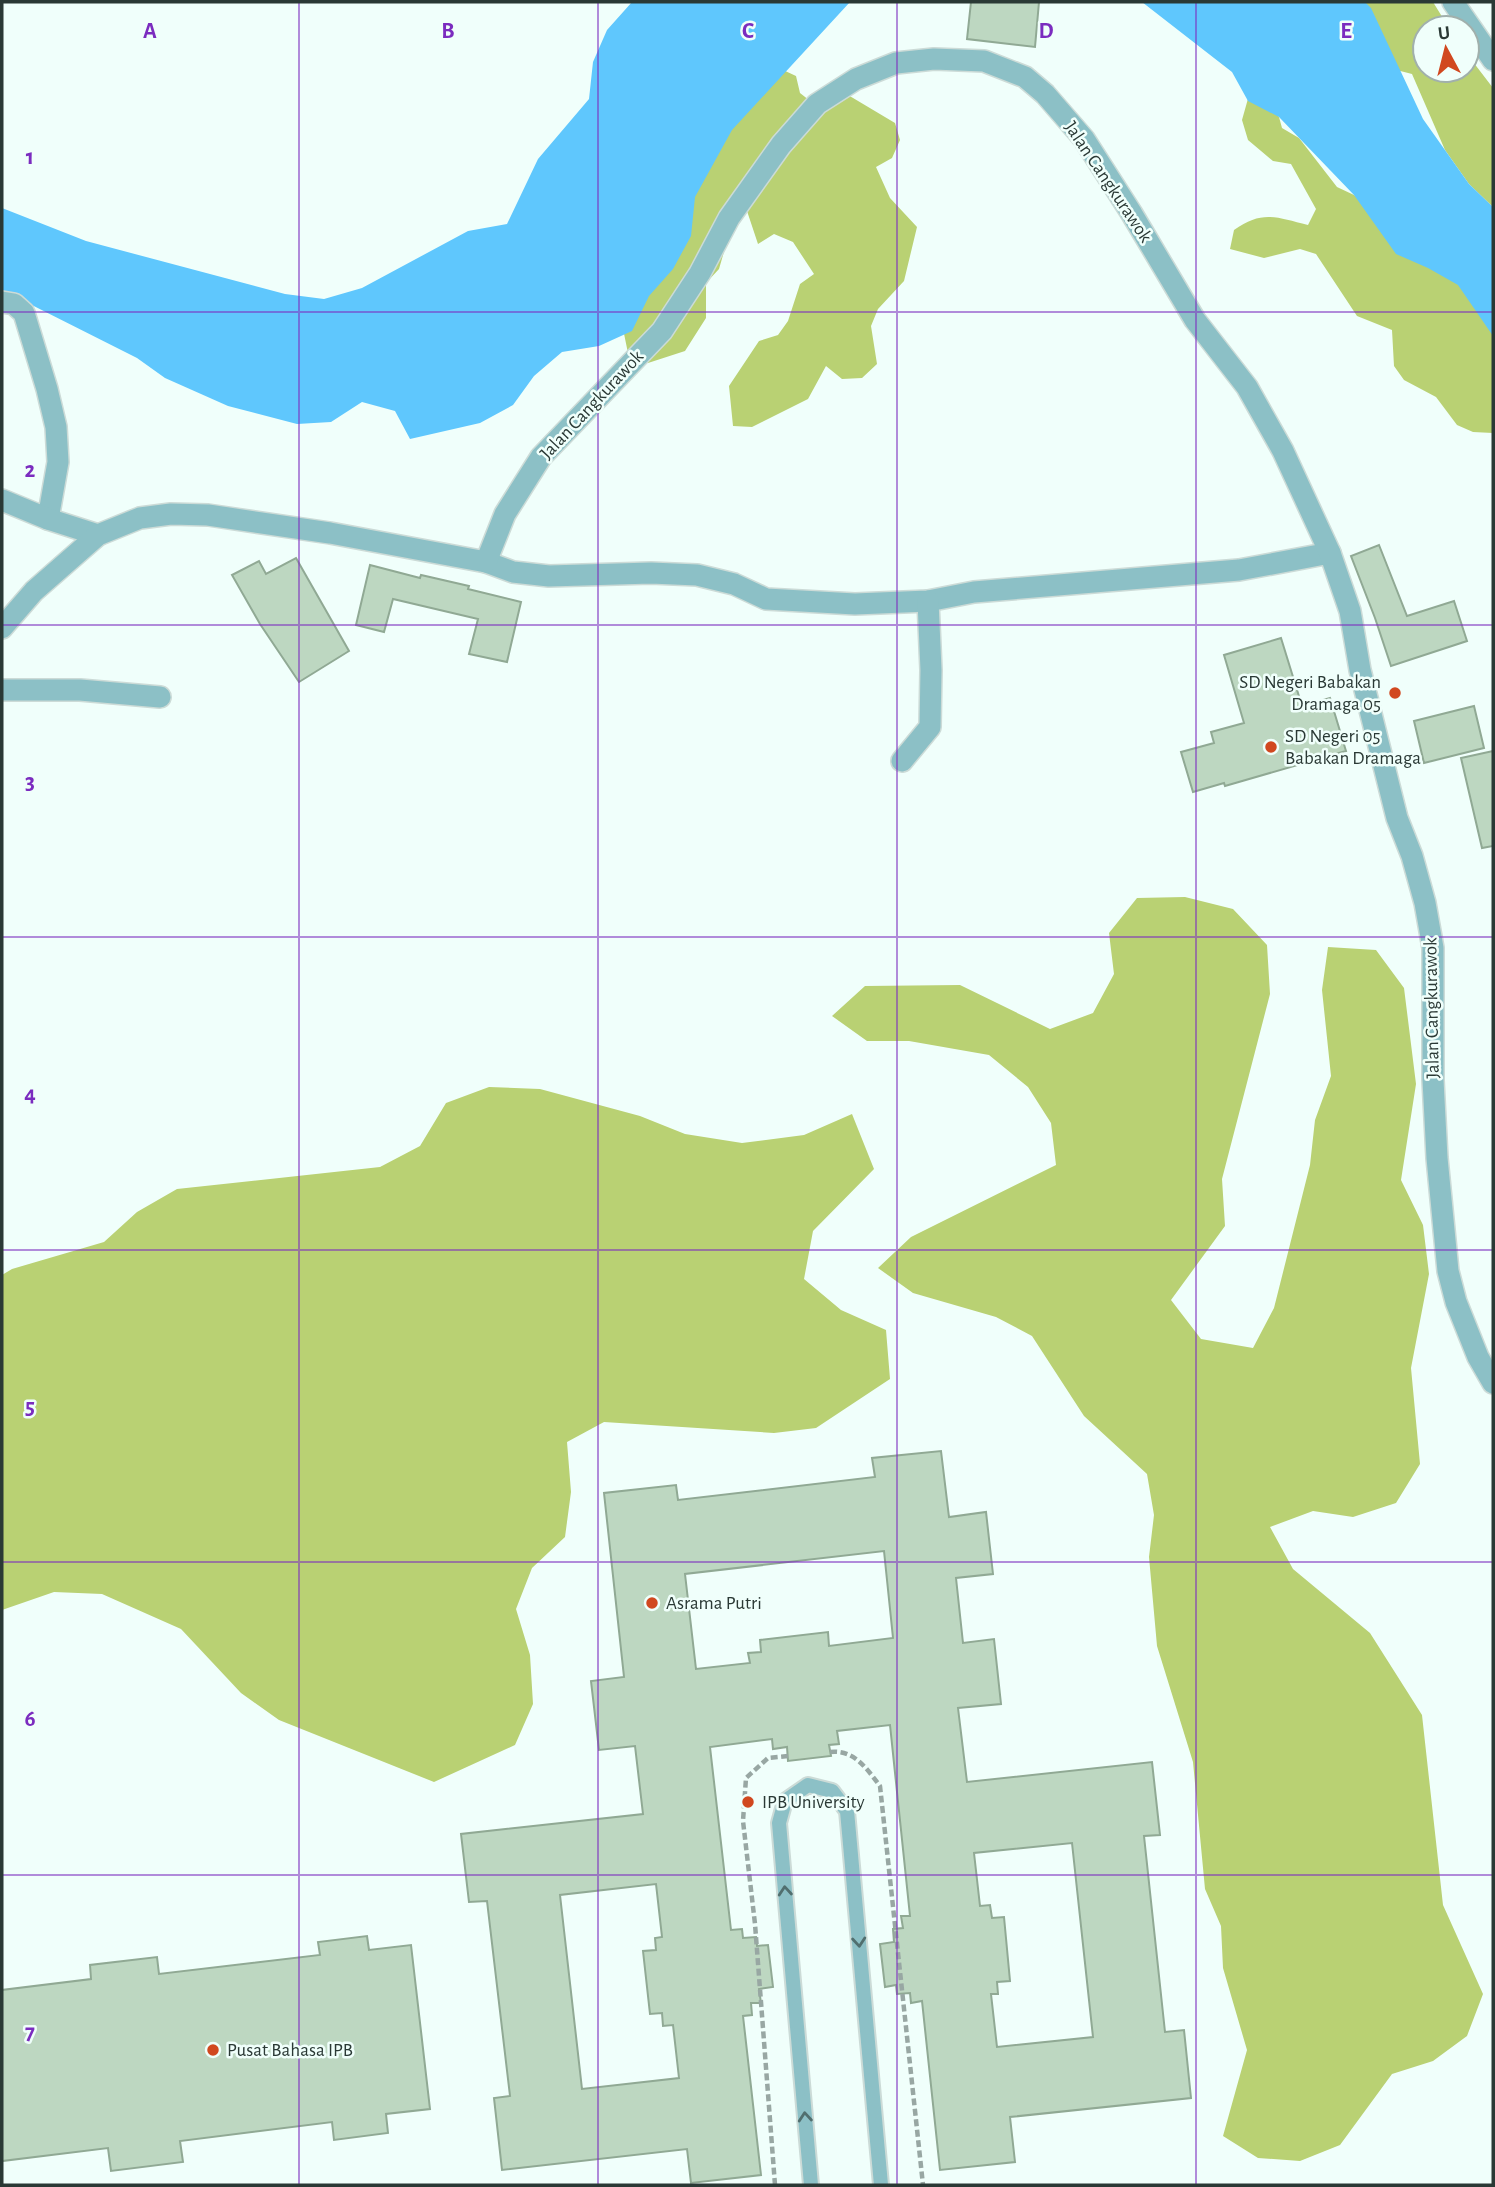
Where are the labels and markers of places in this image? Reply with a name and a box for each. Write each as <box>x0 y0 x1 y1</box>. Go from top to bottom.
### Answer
place label: SD Negeri Babakan Dramaga 05 <box>1239 673 1381 714</box>
marker: SD Negeri Babakan Dramaga 05 <box>1387 685 1403 701</box>
place label: SD Negeri 05 Babakan Dramaga <box>1285 727 1421 768</box>
marker: SD Negeri 05 Babakan Dramaga <box>1263 739 1279 755</box>
place label: Asrama Putri <box>666 1594 762 1613</box>
marker: Asrama Putri <box>644 1595 660 1611</box>
place label: IPB University <box>762 1793 865 1812</box>
marker: IPB University <box>740 1794 756 1810</box>
place label: Pusat Bahasa IPB <box>227 2041 353 2060</box>
marker: Pusat Bahasa IPB <box>205 2042 221 2058</box>

